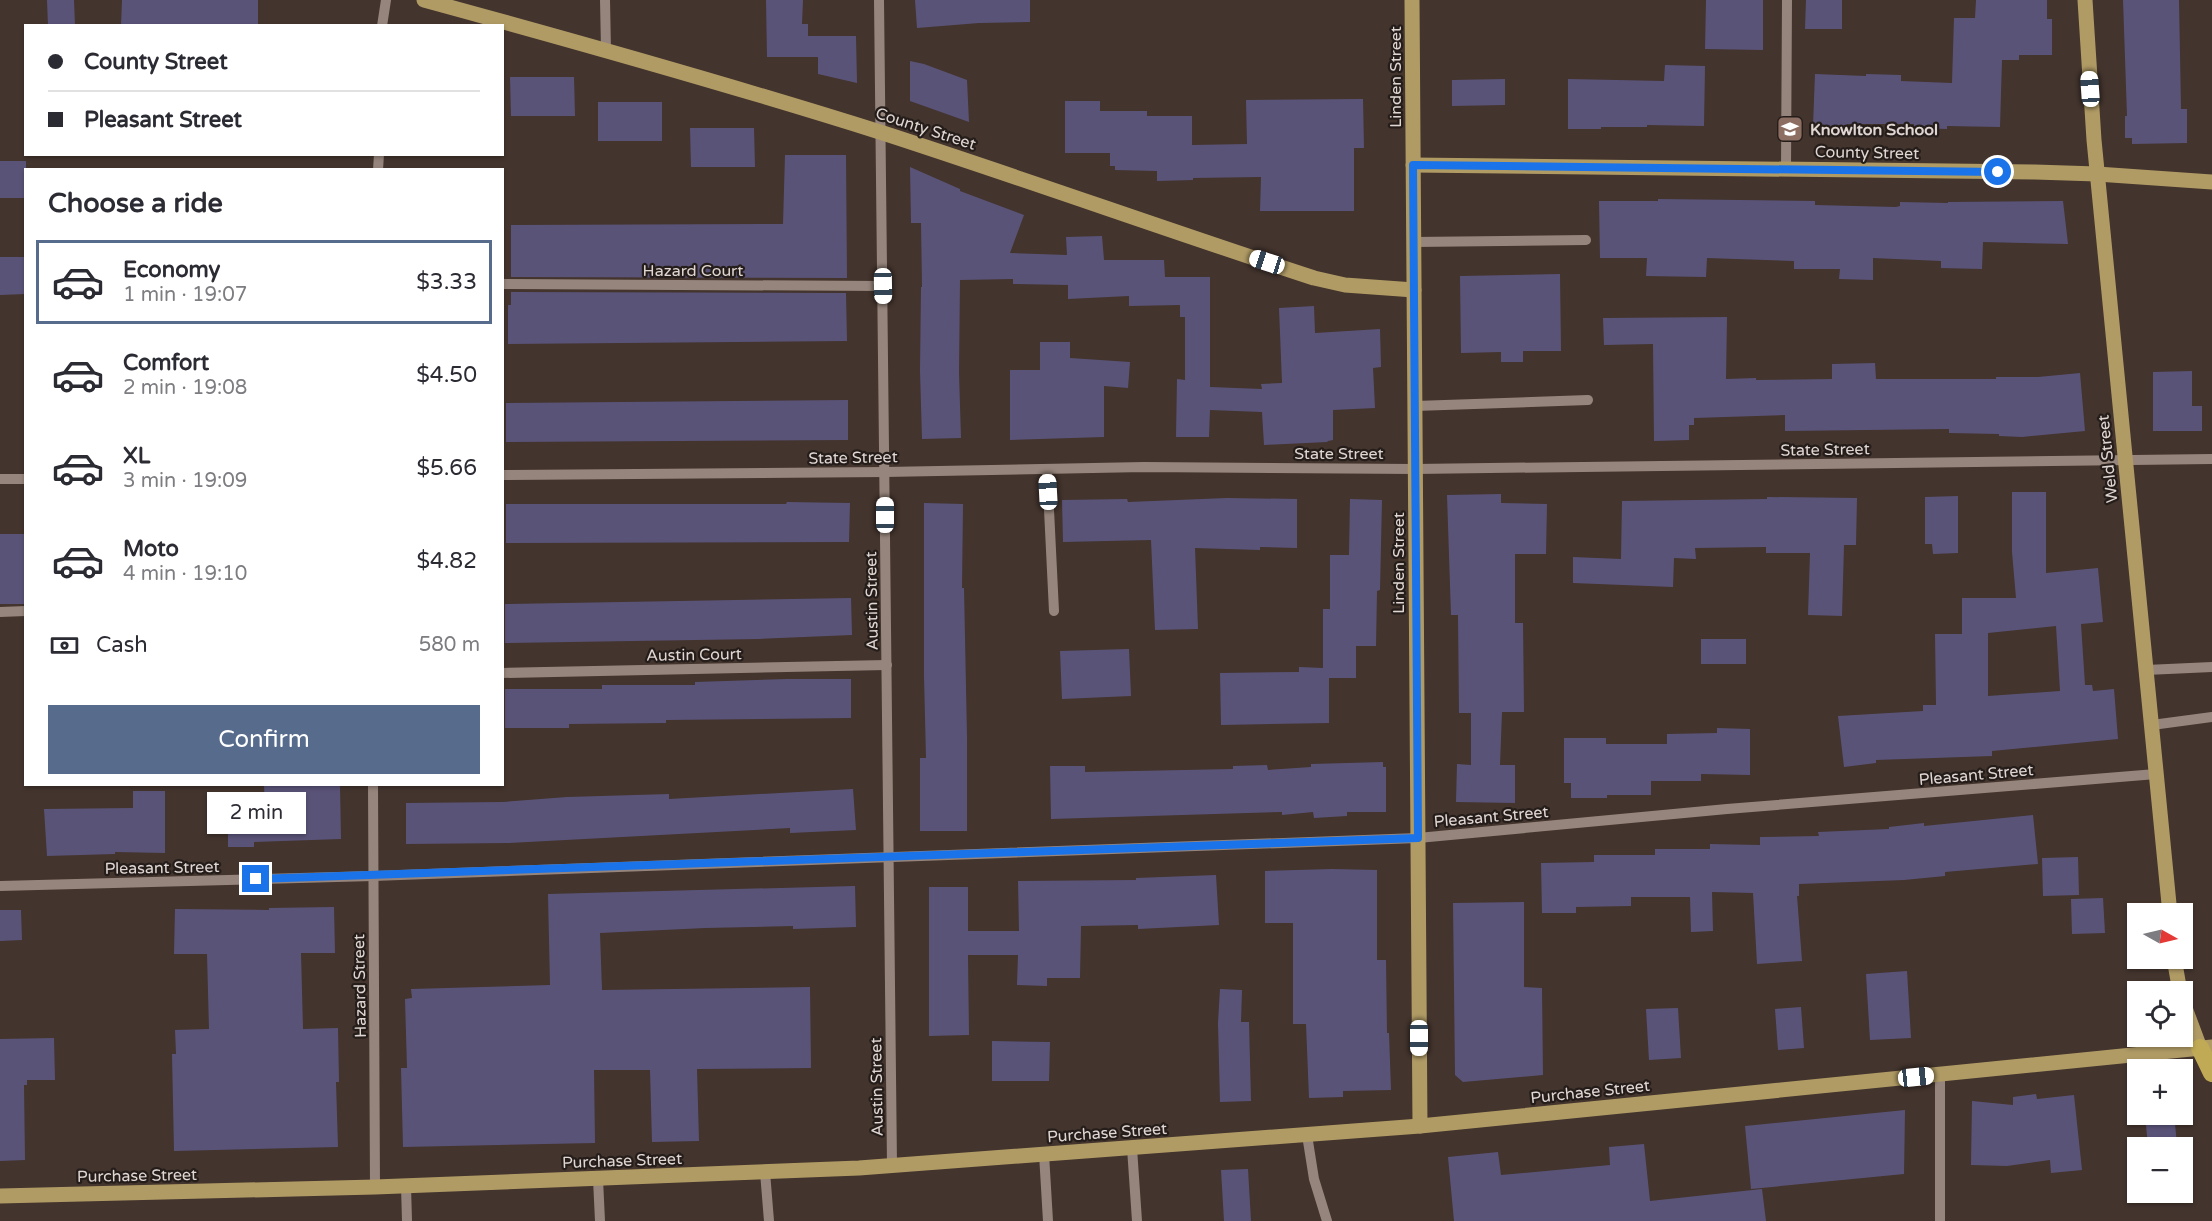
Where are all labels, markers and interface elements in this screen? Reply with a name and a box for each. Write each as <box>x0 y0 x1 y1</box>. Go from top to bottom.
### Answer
street label: Linden Street <box>1386 26 1406 128</box>
text: County Street <box>84 49 228 75</box>
car <box>2080 70 2100 108</box>
street label: County Street <box>873 103 978 155</box>
text: Pleasant Street <box>84 107 242 133</box>
school or university icon: Knowlton School <box>1775 114 1805 144</box>
place label: Knowlton School <box>1810 120 1938 140</box>
street label: County Street <box>1815 142 1919 164</box>
route start <box>1984 158 2011 185</box>
text: Choose a ride <box>48 187 223 220</box>
car <box>1247 248 1287 276</box>
icon: car <box>51 255 105 309</box>
text: Economy <box>123 257 220 283</box>
street label: Hazard Court <box>643 261 743 281</box>
car <box>874 268 892 304</box>
text: $3.33 <box>416 269 477 295</box>
text: 1 min · 19:07 <box>123 283 247 307</box>
icon: car <box>51 348 105 402</box>
text: Comfort <box>123 350 209 376</box>
text: $4.50 <box>416 362 477 388</box>
text: 2 min · 19:08 <box>123 376 247 400</box>
street label: Weld Street <box>2093 414 2123 504</box>
street label: State Street <box>1780 439 1870 461</box>
icon: car <box>51 441 105 495</box>
text: XL <box>123 443 150 469</box>
street label: State Street <box>1294 444 1384 464</box>
street label: State Street <box>808 447 898 469</box>
text: $5.66 <box>416 455 477 481</box>
text: 3 min · 19:09 <box>123 469 247 493</box>
car <box>1038 474 1058 510</box>
car <box>876 497 894 533</box>
street label: Linden Street <box>1389 512 1409 614</box>
icon: car <box>51 534 105 588</box>
text: Moto <box>123 536 179 562</box>
text: $4.82 <box>416 548 477 574</box>
street label: Austin Street <box>861 551 883 651</box>
text: 4 min · 19:10 <box>123 562 247 586</box>
icon: cash <box>48 629 81 662</box>
text: Cash <box>96 632 148 658</box>
text: 580 m <box>419 633 480 657</box>
street label: Austin Court <box>646 644 742 666</box>
button: Confirm <box>48 705 480 774</box>
street label: Pleasant Street <box>1918 760 2034 790</box>
callout: 2 min <box>206 792 306 834</box>
text: 2 min <box>230 801 283 825</box>
street label: Pleasant Street <box>1433 802 1549 832</box>
street label: Pleasant Street <box>104 857 220 879</box>
route end <box>242 865 269 892</box>
north arrow <box>2127 903 2193 969</box>
map controls <box>2127 903 2193 1203</box>
street label: Hazard Street <box>349 934 371 1038</box>
button: locate <box>2127 981 2193 1047</box>
car <box>1410 1020 1428 1056</box>
street label: Austin Street <box>866 1037 888 1137</box>
button: + <box>2127 1059 2193 1125</box>
car <box>1897 1066 1935 1088</box>
street label: Purchase Street <box>1529 1076 1651 1108</box>
street label: Purchase Street <box>1046 1119 1168 1147</box>
button: − <box>2127 1137 2193 1203</box>
street label: Purchase Street <box>562 1149 682 1173</box>
street label: Purchase Street <box>77 1165 197 1187</box>

